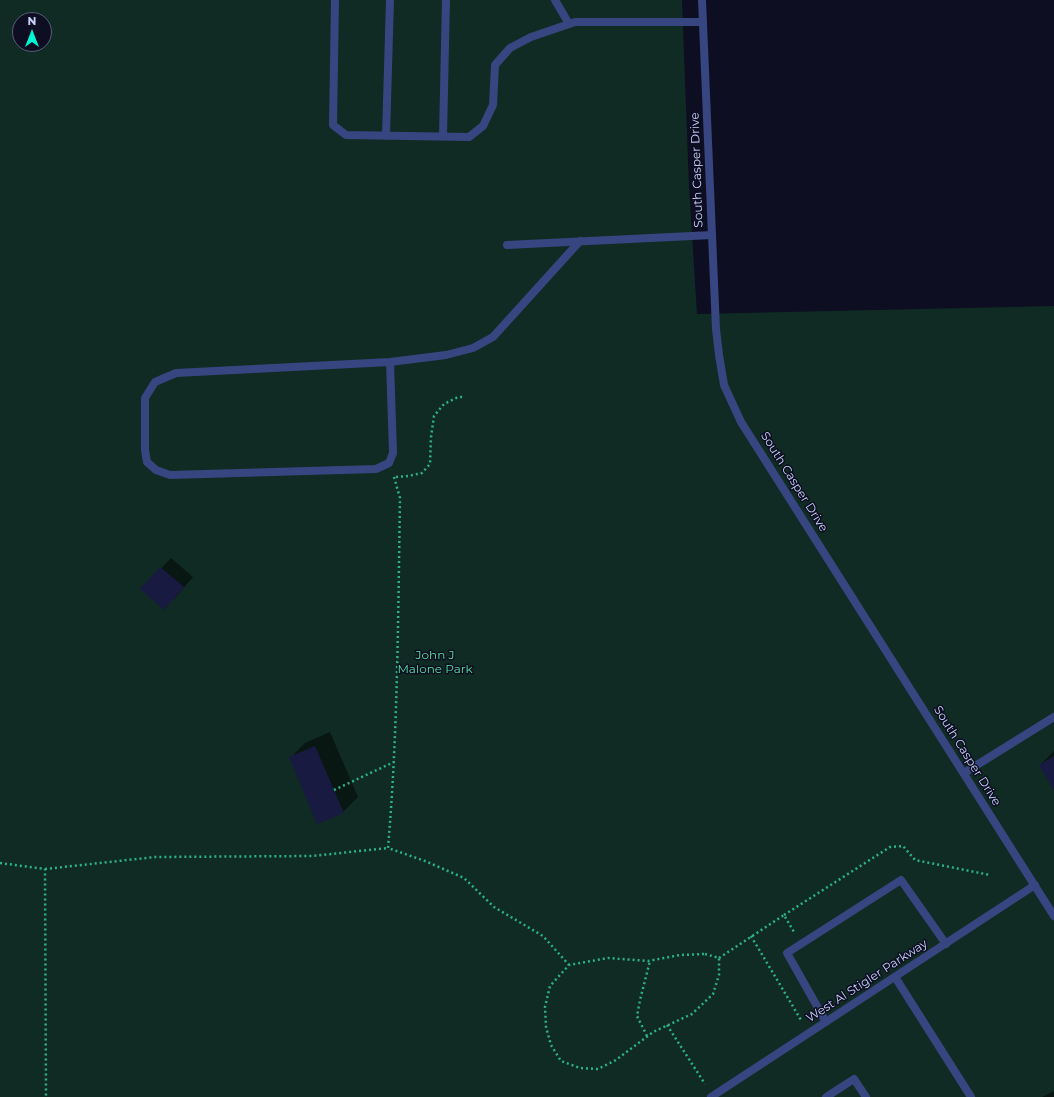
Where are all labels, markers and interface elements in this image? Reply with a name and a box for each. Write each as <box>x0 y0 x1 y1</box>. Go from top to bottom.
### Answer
north arrow <box>12 12 52 52</box>
text: N <box>28 14 36 28</box>
street label: South Casper Drive <box>688 112 706 228</box>
street label: South Casper Drive <box>757 429 831 535</box>
park label: John J Malone Park <box>397 648 473 676</box>
street label: South Casper Drive <box>930 703 1004 809</box>
street label: West Al Stigler Parkway <box>804 936 930 1026</box>

